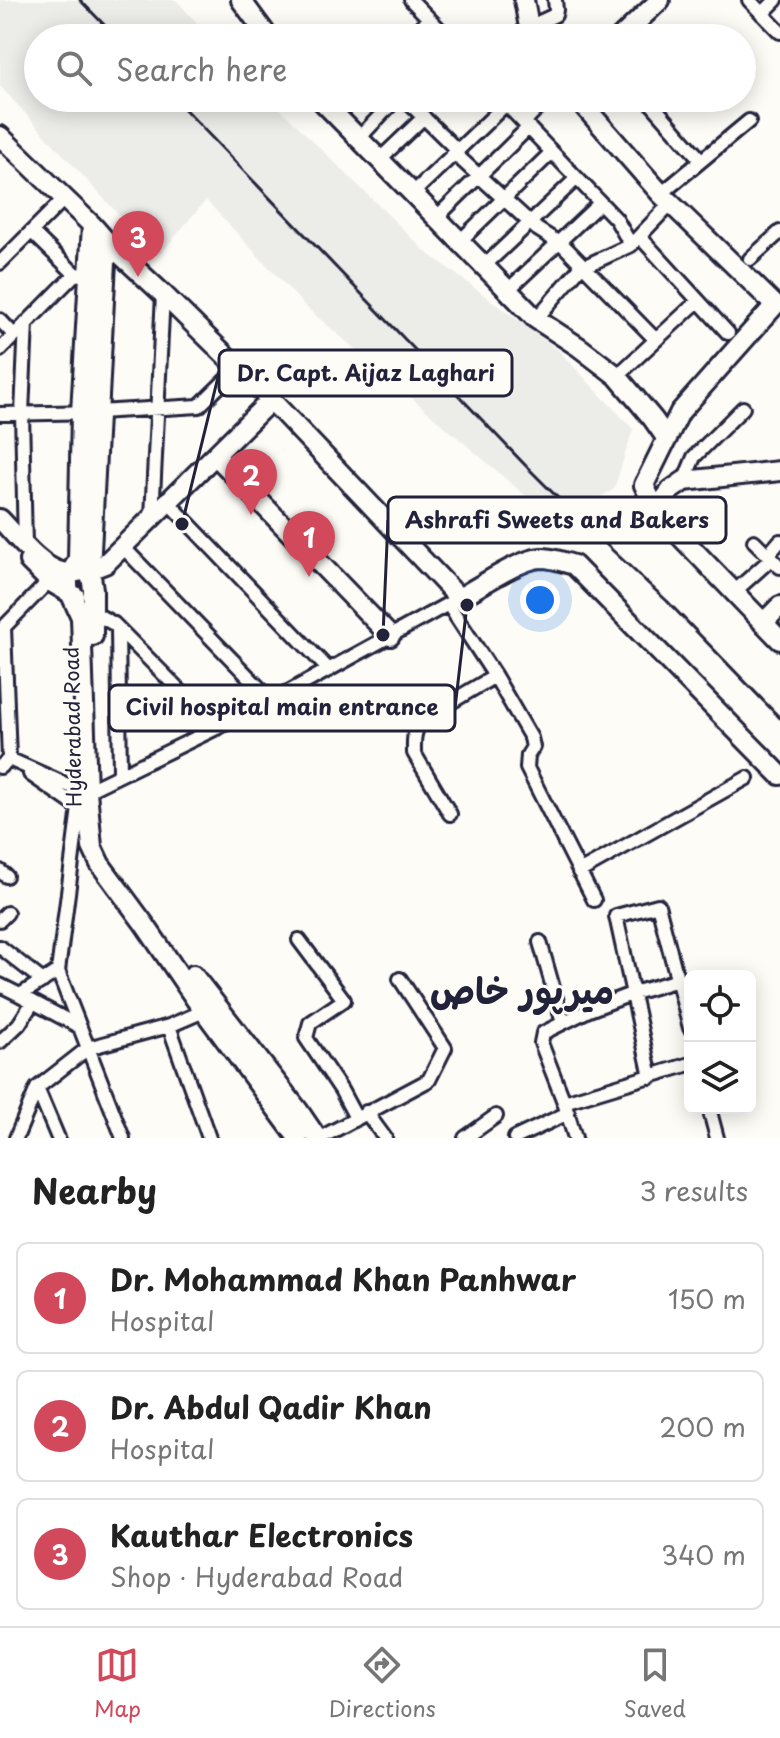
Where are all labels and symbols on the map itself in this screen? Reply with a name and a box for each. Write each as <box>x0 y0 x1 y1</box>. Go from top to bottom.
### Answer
pin: 3 <box>112 211 164 277</box>
callout: Dr. Capt. Aijaz Laghari <box>219 350 512 396</box>
text: Dr. Capt. Aijaz Laghari <box>237 355 495 388</box>
pin: 2 <box>225 449 277 515</box>
callout: Ashrafi Sweets and Bakers <box>388 497 726 543</box>
text: Ashrafi Sweets and Bakers <box>405 502 709 535</box>
pin: 1 <box>283 511 335 577</box>
your location <box>520 580 560 620</box>
street label: Hyderabad Road <box>56 647 88 807</box>
callout: Civil hospital main entrance <box>109 685 455 731</box>
text: Civil hospital main entrance <box>125 689 439 722</box>
district label: میرپور خاص <box>430 962 614 1016</box>

